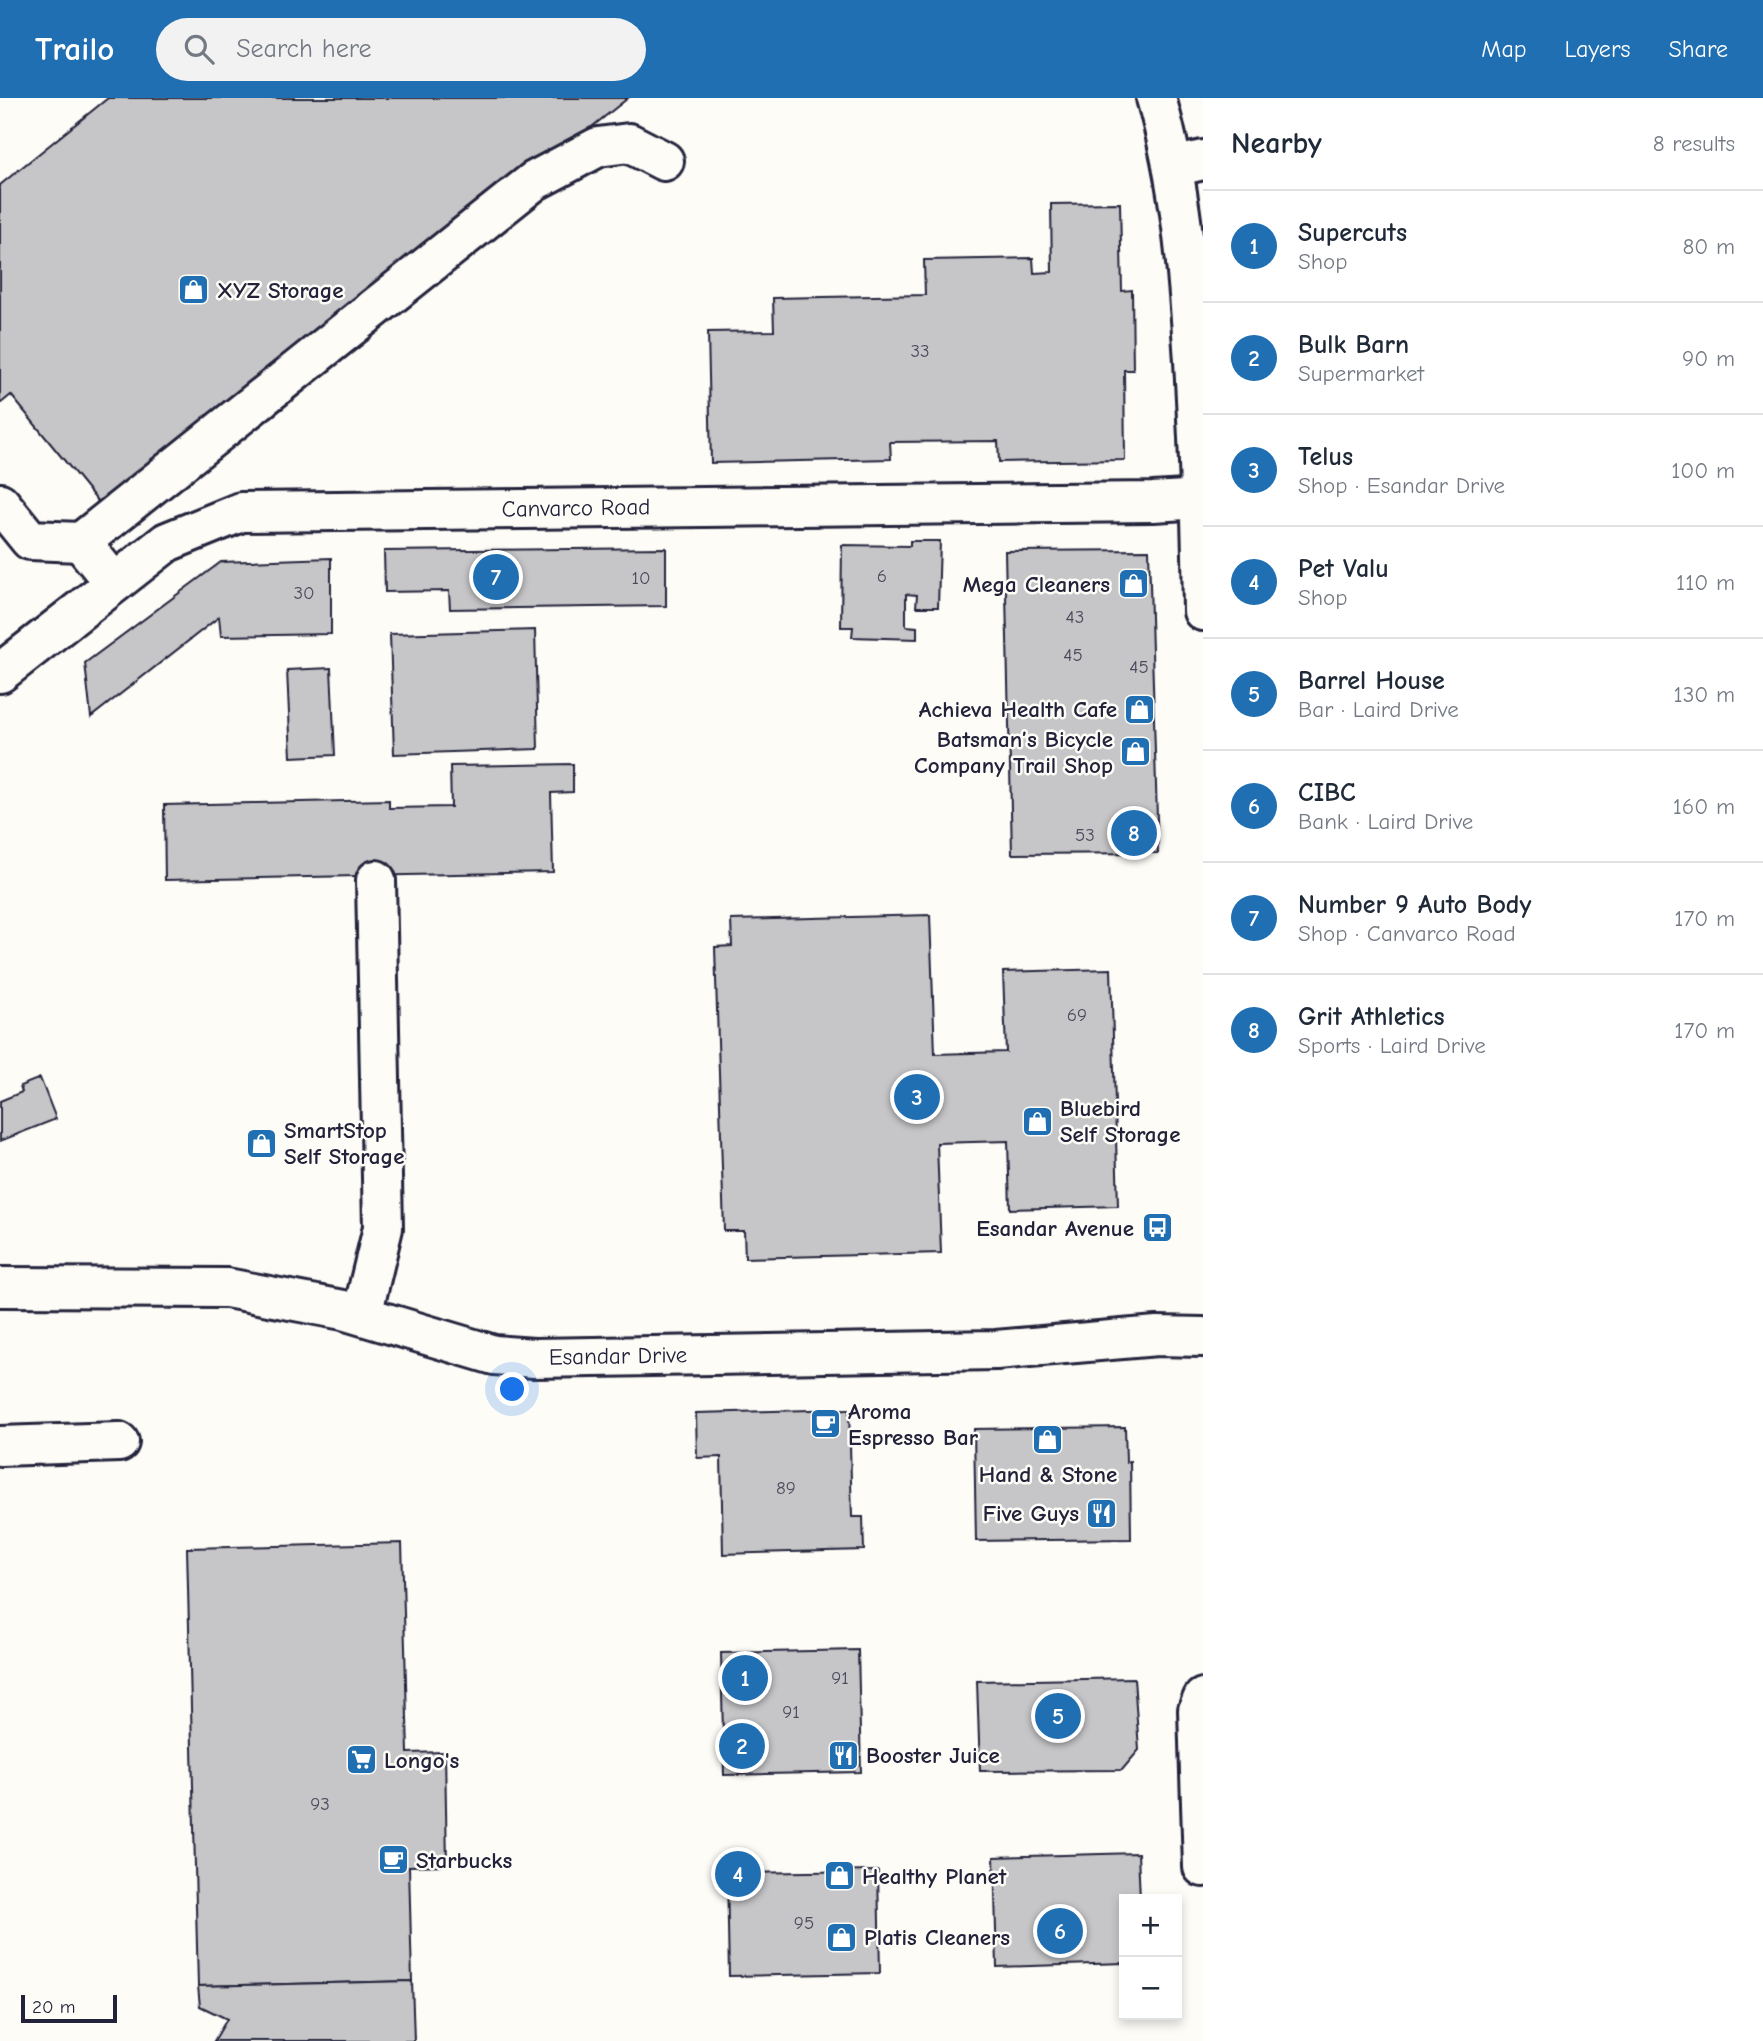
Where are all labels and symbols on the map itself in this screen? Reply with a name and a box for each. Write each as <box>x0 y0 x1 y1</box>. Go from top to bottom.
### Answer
shop icon: XYZ Storage <box>177 273 211 307</box>
place label: XYZ Storage <box>217 277 344 304</box>
house number: 33 <box>910 340 930 362</box>
street label: Canvarco Road <box>501 493 651 523</box>
pin: 7 <box>473 551 519 603</box>
house number: 6 <box>877 565 887 587</box>
house number: 10 <box>631 567 651 589</box>
shop icon: Mega Cleaners <box>1116 567 1150 601</box>
place label: Mega Cleaners <box>963 571 1110 598</box>
house number: 30 <box>293 582 315 604</box>
house number: 43 <box>1066 606 1084 628</box>
house number: 45 <box>1063 644 1083 666</box>
house number: 45 <box>1129 656 1149 678</box>
shop icon: Achieva Health Cafe <box>1123 692 1157 726</box>
place label: Achieva Health Cafe <box>919 696 1117 723</box>
place label: Batsman’s Bicycle Company Trail Shop <box>914 726 1113 779</box>
shop icon: Batsman’s Bicycle Company Trail Shop <box>1119 735 1153 769</box>
pin: 8 <box>1111 807 1157 859</box>
house number: 53 <box>1075 824 1095 846</box>
house number: 69 <box>1067 1004 1087 1026</box>
pin: 3 <box>894 1071 940 1123</box>
place label: Bluebird Self Storage <box>1060 1095 1180 1148</box>
shop icon: Bluebird Self Storage <box>1020 1104 1054 1138</box>
place label: SmartStop Self Storage <box>284 1117 404 1170</box>
shop icon: SmartStop Self Storage <box>244 1126 278 1160</box>
bus stop icon: Esandar Avenue <box>1140 1211 1174 1245</box>
place label: Esandar Avenue <box>976 1215 1134 1242</box>
street label: Esandar Drive <box>549 1341 687 1371</box>
your location <box>495 1372 529 1406</box>
place label: Aroma Espresso Bar <box>848 1398 979 1451</box>
cafe icon: Aroma Espresso Bar <box>808 1407 842 1441</box>
shop icon: Hand & Stone <box>1031 1423 1065 1457</box>
place label: Hand & Stone <box>979 1461 1117 1488</box>
house number: 89 <box>776 1477 796 1499</box>
restaurant icon: Five Guys <box>1085 1496 1119 1530</box>
place label: Five Guys <box>983 1500 1079 1527</box>
pin: 1 <box>722 1652 768 1704</box>
house number: 91 <box>831 1667 849 1689</box>
pin: 5 <box>1035 1690 1081 1742</box>
house number: 91 <box>782 1701 800 1723</box>
pin: 2 <box>719 1720 765 1772</box>
restaurant icon: Booster Juice <box>826 1738 860 1772</box>
place label: Booster Juice <box>866 1742 1000 1769</box>
supermarket icon: Longo's <box>344 1743 378 1777</box>
place label: Longo's <box>384 1747 459 1774</box>
house number: 93 <box>310 1793 330 1815</box>
cafe icon: Starbucks <box>376 1843 410 1877</box>
place label: Starbucks <box>416 1847 513 1874</box>
pin: 4 <box>715 1848 761 1900</box>
shop icon: Healthy Planet <box>822 1859 856 1893</box>
place label: Healthy Planet <box>862 1863 1007 1890</box>
pin: 6 <box>1037 1905 1083 1957</box>
house number: 95 <box>794 1912 814 1934</box>
shop icon: Platis Cleaners <box>824 1920 858 1954</box>
place label: Platis Cleaners <box>864 1924 1010 1951</box>
scale bar <box>21 1992 117 2024</box>

